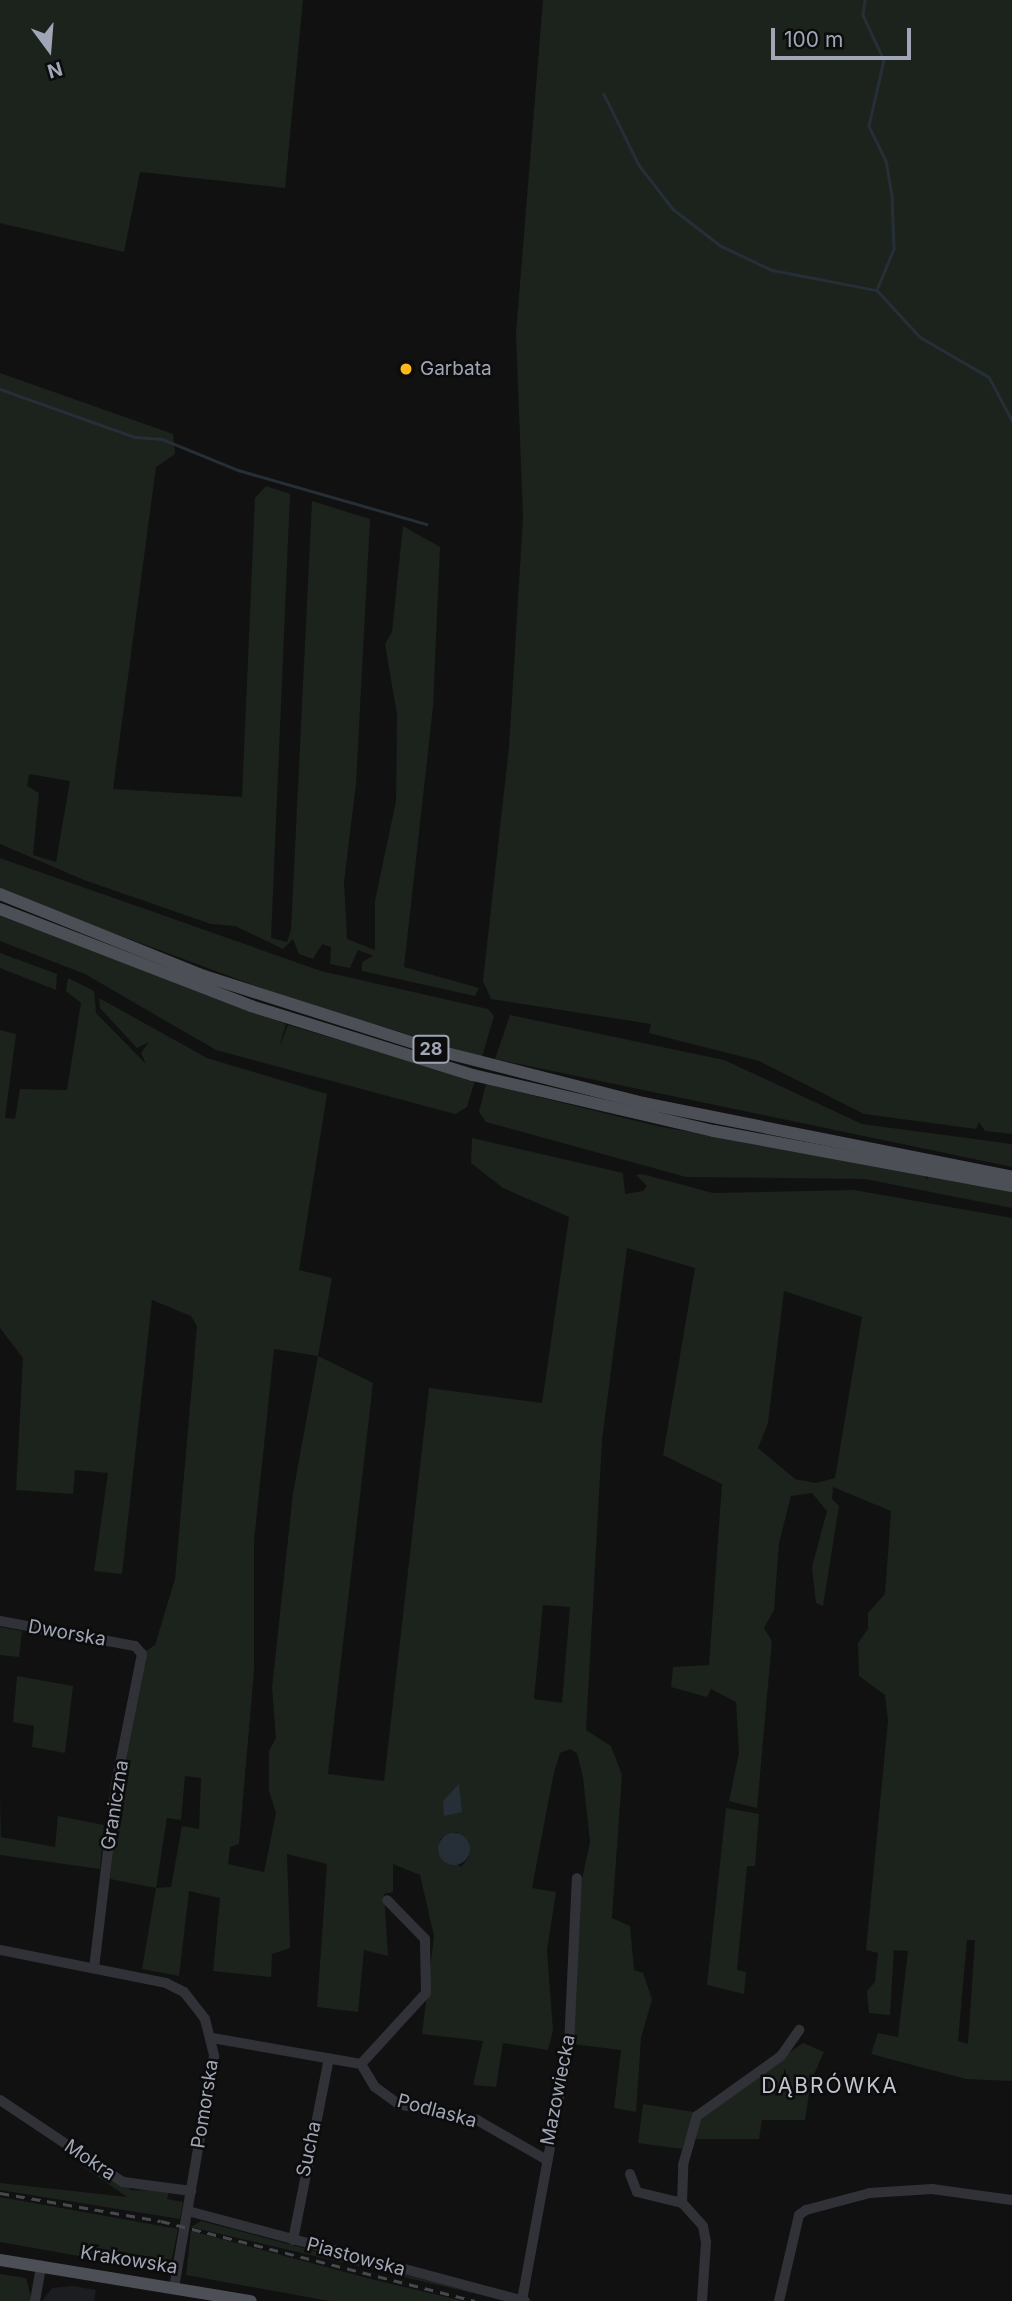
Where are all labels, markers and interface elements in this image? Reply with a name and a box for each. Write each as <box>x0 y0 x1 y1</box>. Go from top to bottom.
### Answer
north arrow <box>14 14 84 84</box>
scale bar <box>774 14 914 58</box>
text: 100 m <box>784 27 843 52</box>
text: N <box>45 57 65 83</box>
place label: Garbata <box>420 358 492 380</box>
marker: Garbata <box>398 361 414 377</box>
road number: 28 <box>412 1034 450 1064</box>
street label: Dworska <box>26 1615 108 1651</box>
street label: Graniczna <box>97 1758 133 1852</box>
street label: Mazowiecka <box>536 2033 580 2147</box>
street label: Pomorska <box>187 2058 223 2150</box>
district label: DĄBRÓWKA <box>762 2073 898 2099</box>
street label: Podlaska <box>395 2089 479 2133</box>
street label: Sucha <box>292 2119 326 2179</box>
street label: Mokra <box>60 2135 120 2185</box>
street label: Piastowska <box>304 2233 408 2281</box>
street label: Krakowska <box>79 2241 179 2279</box>

